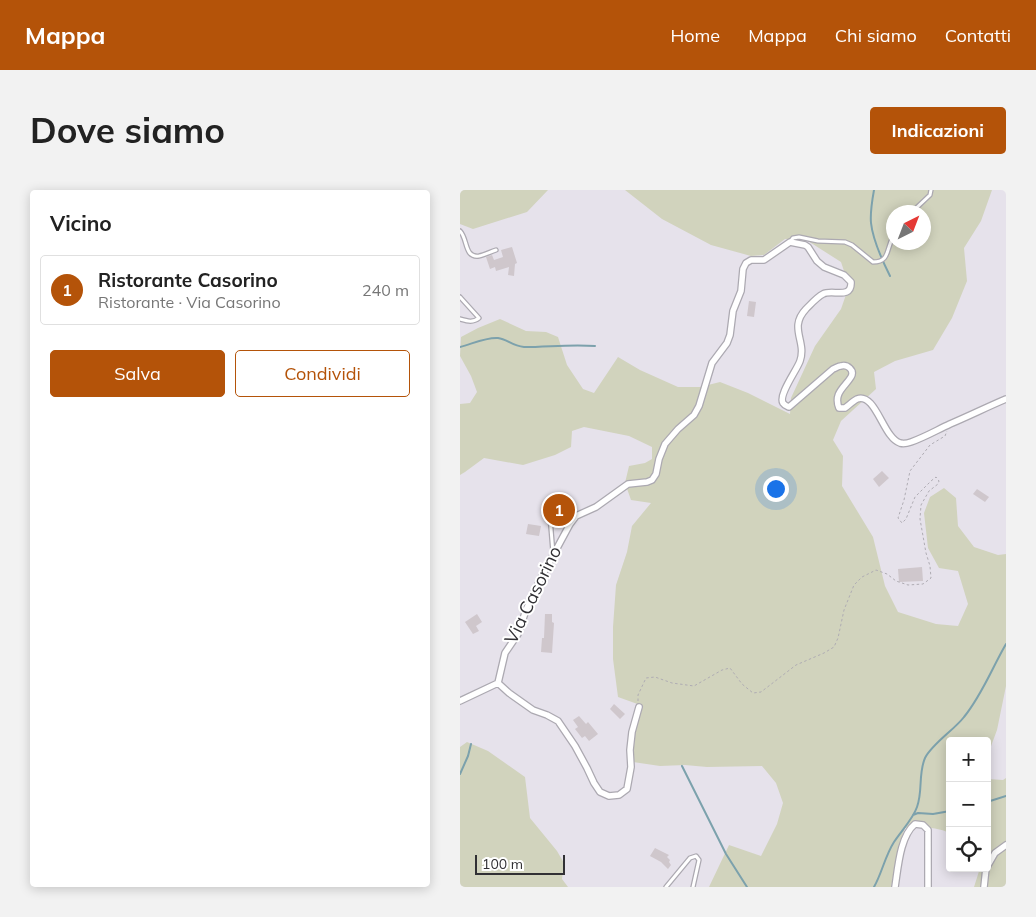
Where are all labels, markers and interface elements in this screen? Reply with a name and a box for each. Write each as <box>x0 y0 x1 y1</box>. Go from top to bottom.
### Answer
text: Mappa <box>25 20 105 50</box>
text: Home <box>670 24 720 47</box>
text: Mappa <box>748 24 807 47</box>
text: Chi siamo <box>835 24 917 47</box>
text: Contatti <box>945 24 1011 47</box>
button: Indicazioni <box>870 107 1006 154</box>
text: Dove siamo <box>30 108 225 152</box>
north arrow <box>886 205 931 250</box>
text: Vicino <box>50 210 112 236</box>
text: Ristorante Casorino <box>98 268 278 292</box>
text: 1 <box>62 280 72 300</box>
text: 240 m <box>362 280 409 300</box>
text: Ristorante · Via Casorino <box>98 292 281 312</box>
button: Salva <box>50 350 225 397</box>
button: Condividi <box>235 350 410 397</box>
your location <box>763 476 789 502</box>
pin: 1 <box>543 491 575 529</box>
street label: Via Casorino <box>499 542 566 647</box>
map controls <box>946 737 991 872</box>
button: + <box>946 737 991 782</box>
button: − <box>946 782 991 827</box>
button: locate <box>946 827 991 872</box>
scale bar <box>475 852 565 875</box>
text: 100 m <box>482 855 523 873</box>

